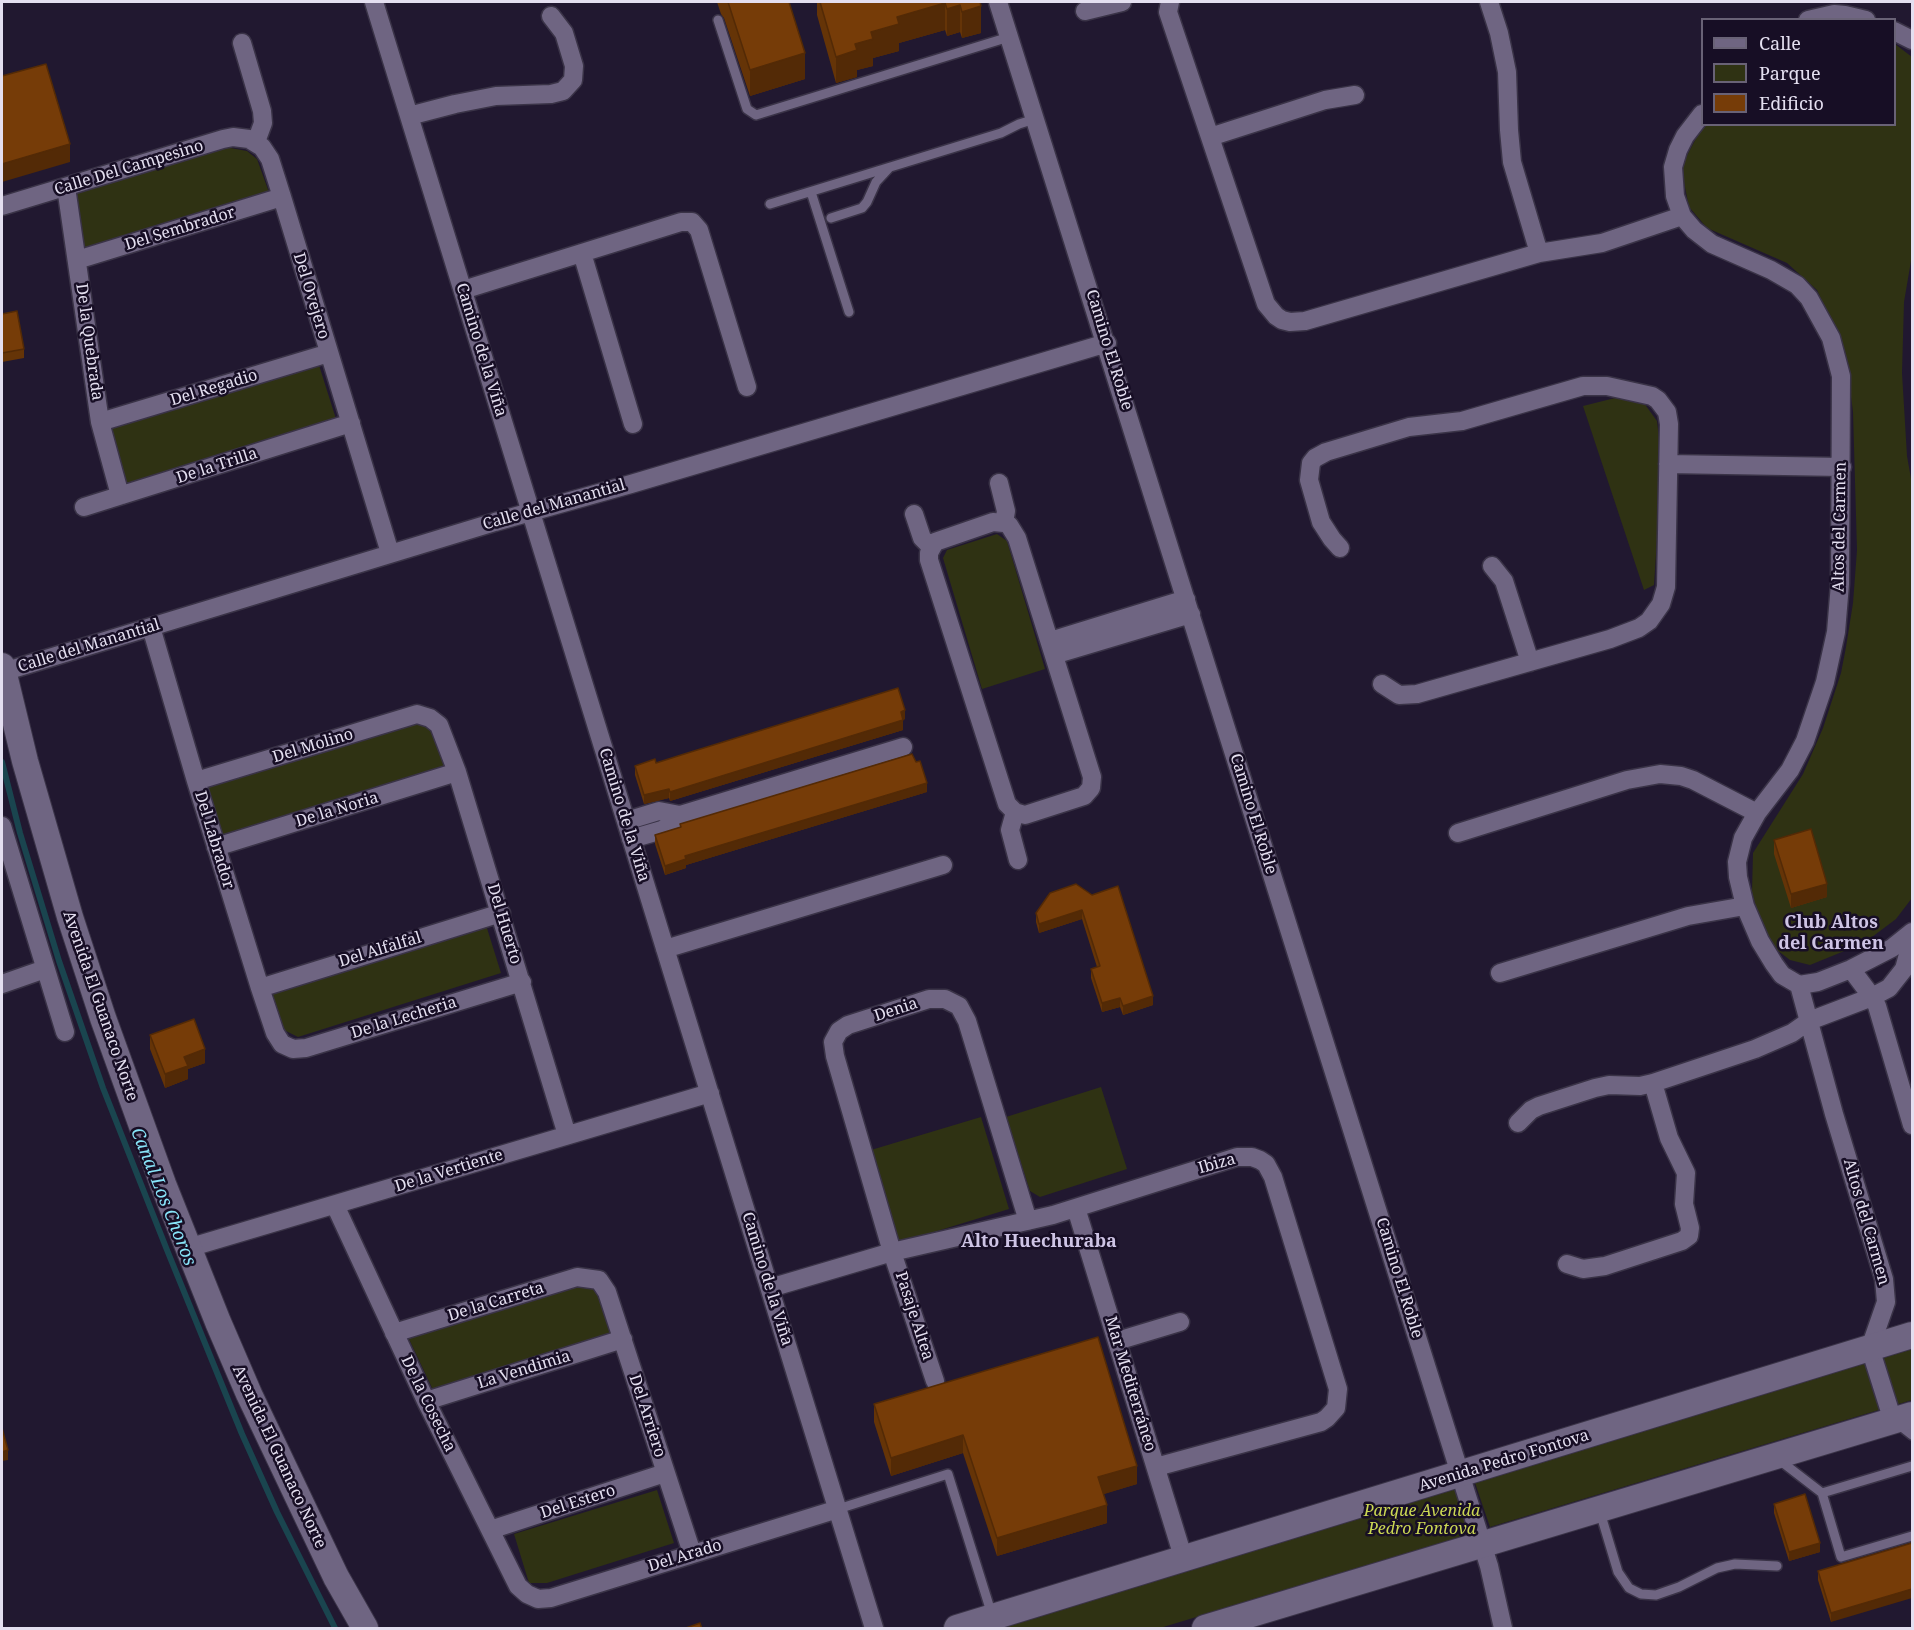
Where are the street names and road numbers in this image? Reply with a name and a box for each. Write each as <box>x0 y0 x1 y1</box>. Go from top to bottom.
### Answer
street label: Calle Del Campesino <box>52 136 206 200</box>
street label: Del Sembrador <box>123 203 237 255</box>
street label: Del Ovejero <box>289 251 333 341</box>
street label: Camino de la Viña <box>452 281 510 419</box>
street label: De la Quebrada <box>71 282 107 402</box>
street label: Camino El Roble <box>1082 287 1136 413</box>
street label: Del Regadio <box>168 366 260 410</box>
street label: De la Trilla <box>174 444 260 488</box>
street label: Altos del Carmen <box>1829 462 1851 592</box>
street label: Calle del Manantial <box>481 475 627 535</box>
street label: Calle del Manantial <box>16 615 162 677</box>
street label: Del Molino <box>270 725 356 767</box>
street label: Camino de la Viña <box>595 746 653 884</box>
street label: Camino El Roble <box>1226 751 1280 877</box>
street label: De la Noria <box>293 788 381 832</box>
street label: Del Labrador <box>190 789 238 891</box>
street label: Del Huerto <box>483 881 525 967</box>
street label: Avenida El Guanaco Norte <box>58 908 142 1104</box>
street label: Del Alfalfal <box>336 928 424 972</box>
street label: De la Lecheria <box>349 993 459 1043</box>
street label: Denia <box>872 994 920 1026</box>
street label: De la Vertiente <box>393 1145 505 1197</box>
street label: Ibiza <box>1196 1150 1238 1178</box>
street label: Altos del Carmen <box>1839 1157 1893 1287</box>
street label: Camino de la Viña <box>738 1210 796 1348</box>
street label: Camino El Roble <box>1372 1215 1426 1341</box>
street label: Pasaje Altea <box>891 1269 937 1363</box>
street label: De la Carreta <box>446 1278 546 1326</box>
street label: Mar Mediterráneo <box>1100 1314 1160 1454</box>
street label: La Vendimia <box>475 1347 573 1393</box>
street label: De la Cosecha <box>396 1353 460 1455</box>
street label: Avenida El Guanaco Norte <box>228 1362 330 1552</box>
street label: Del Arriero <box>625 1372 669 1460</box>
street label: Avenida Pedro Fontova <box>1417 1426 1591 1496</box>
street label: Del Estero <box>538 1481 618 1523</box>
street label: Del Arado <box>646 1536 724 1576</box>

